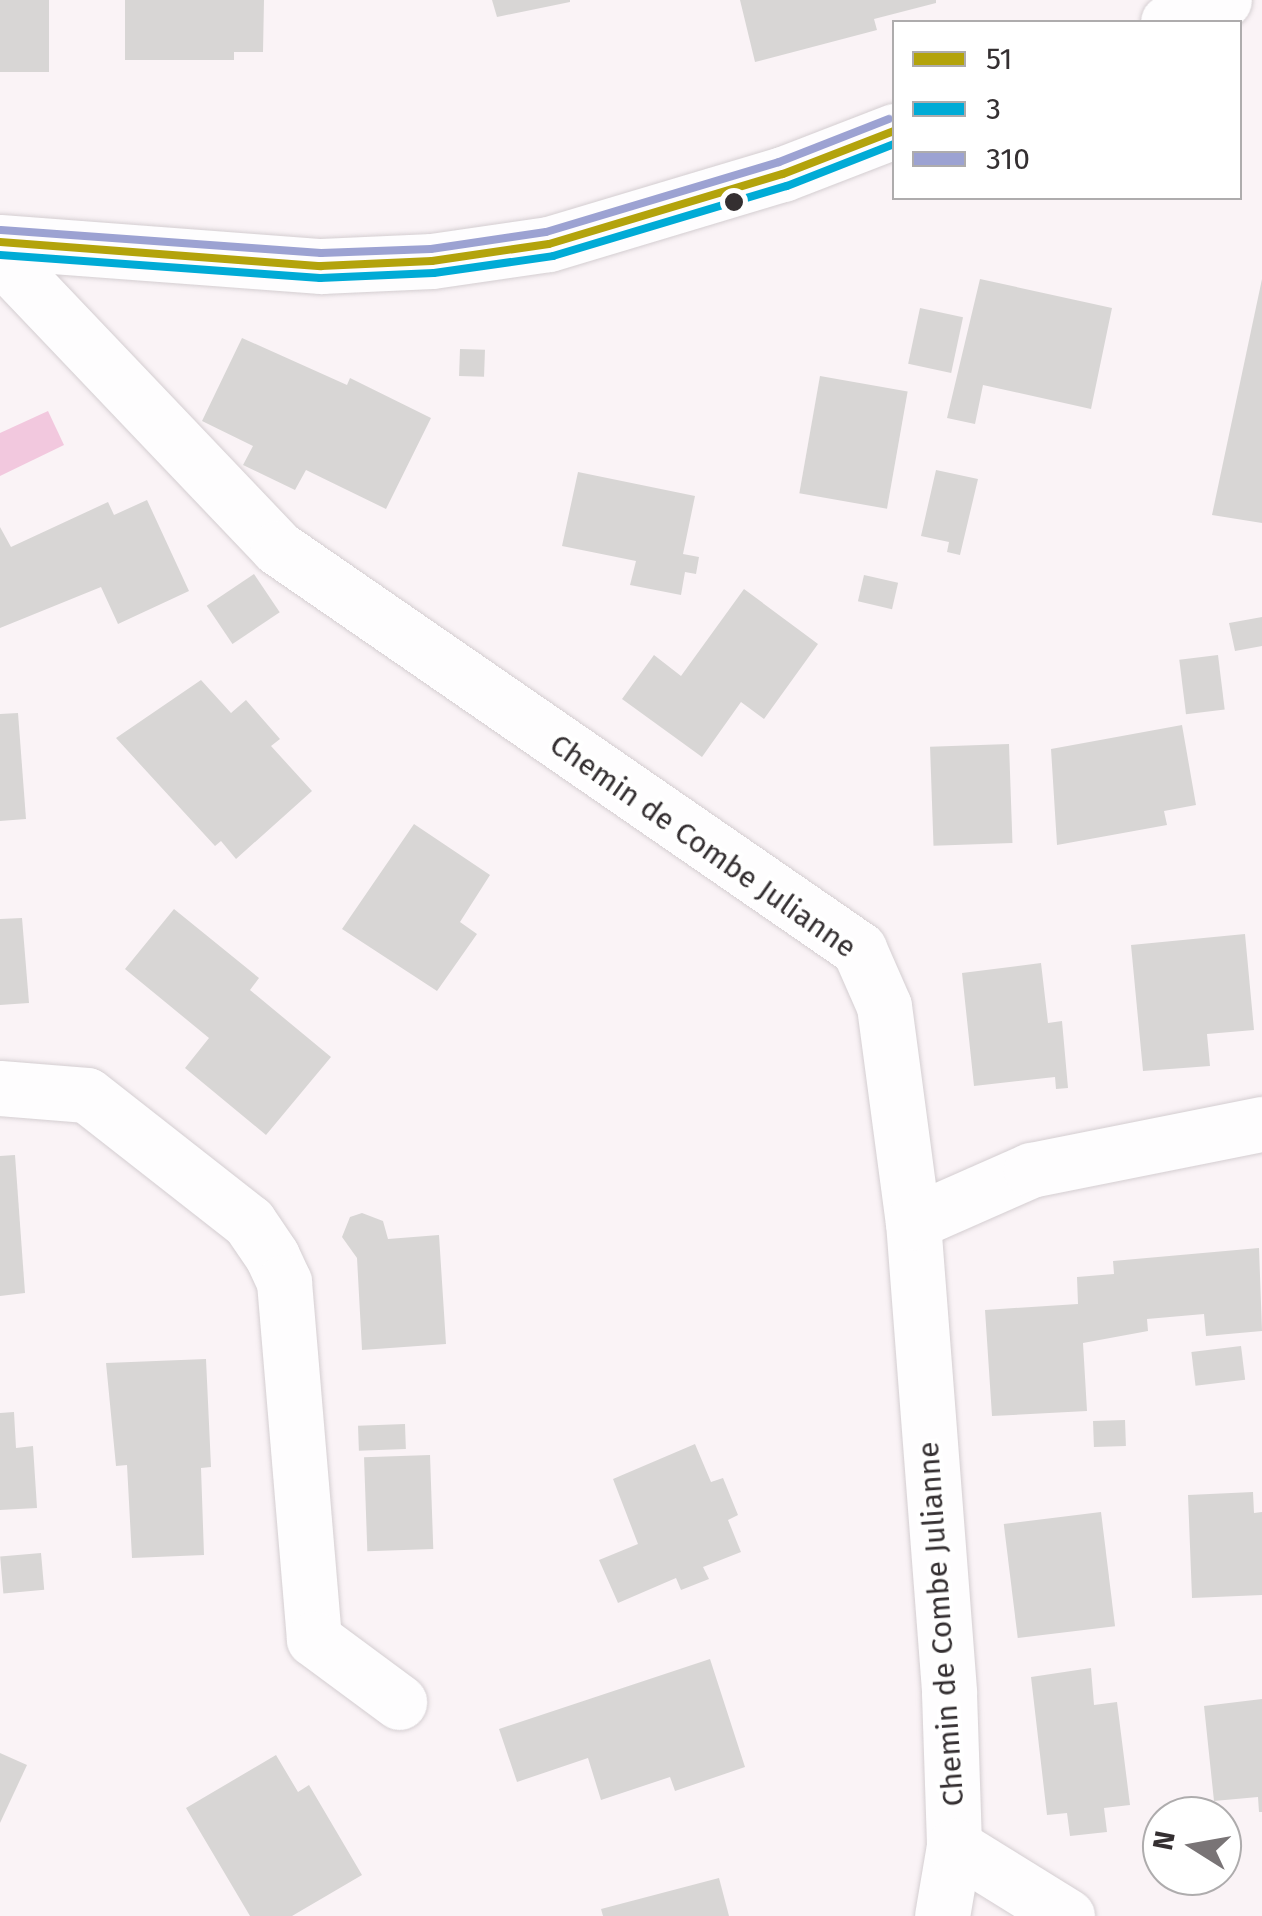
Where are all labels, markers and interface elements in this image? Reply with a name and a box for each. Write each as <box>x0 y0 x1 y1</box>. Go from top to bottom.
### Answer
legend <box>892 20 1242 200</box>
text: 51 <box>986 41 1013 77</box>
text: 3 <box>986 91 1001 127</box>
text: 310 <box>986 141 1030 177</box>
unlabelled marker <box>724 192 744 212</box>
street label: Chemin de Combe Julianne <box>543 726 863 966</box>
street label: Chemin de Combe Julianne <box>910 1440 972 1808</box>
north arrow <box>1142 1796 1242 1896</box>
text: N <box>1146 1828 1182 1853</box>

